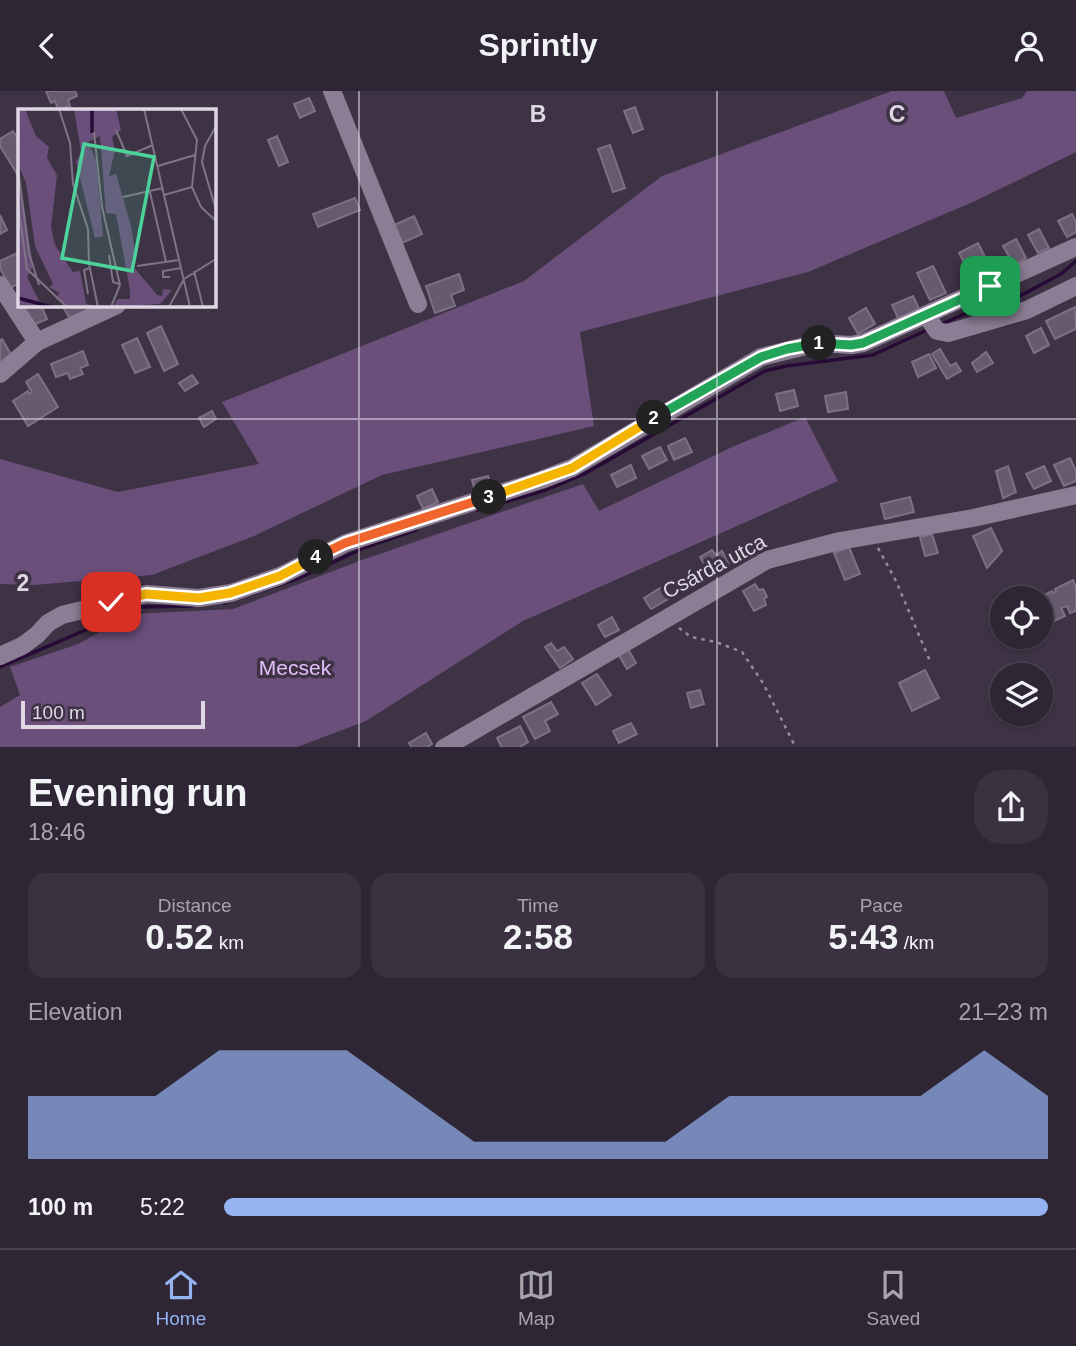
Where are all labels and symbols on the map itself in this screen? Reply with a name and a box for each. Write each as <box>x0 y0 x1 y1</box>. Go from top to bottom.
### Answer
text: B <box>530 101 546 127</box>
text: C <box>889 101 905 127</box>
inset map <box>18 109 215 306</box>
pin <box>960 256 1020 316</box>
pin: 1 <box>802 325 836 361</box>
pin: 2 <box>636 401 672 435</box>
pin: 3 <box>472 479 506 515</box>
street label: Csárda utca <box>659 529 770 603</box>
pin: 4 <box>298 539 334 575</box>
text: 2 <box>17 570 29 596</box>
pin <box>81 572 141 632</box>
park label: Mecsek <box>259 656 332 679</box>
scale bar <box>21 699 205 730</box>

